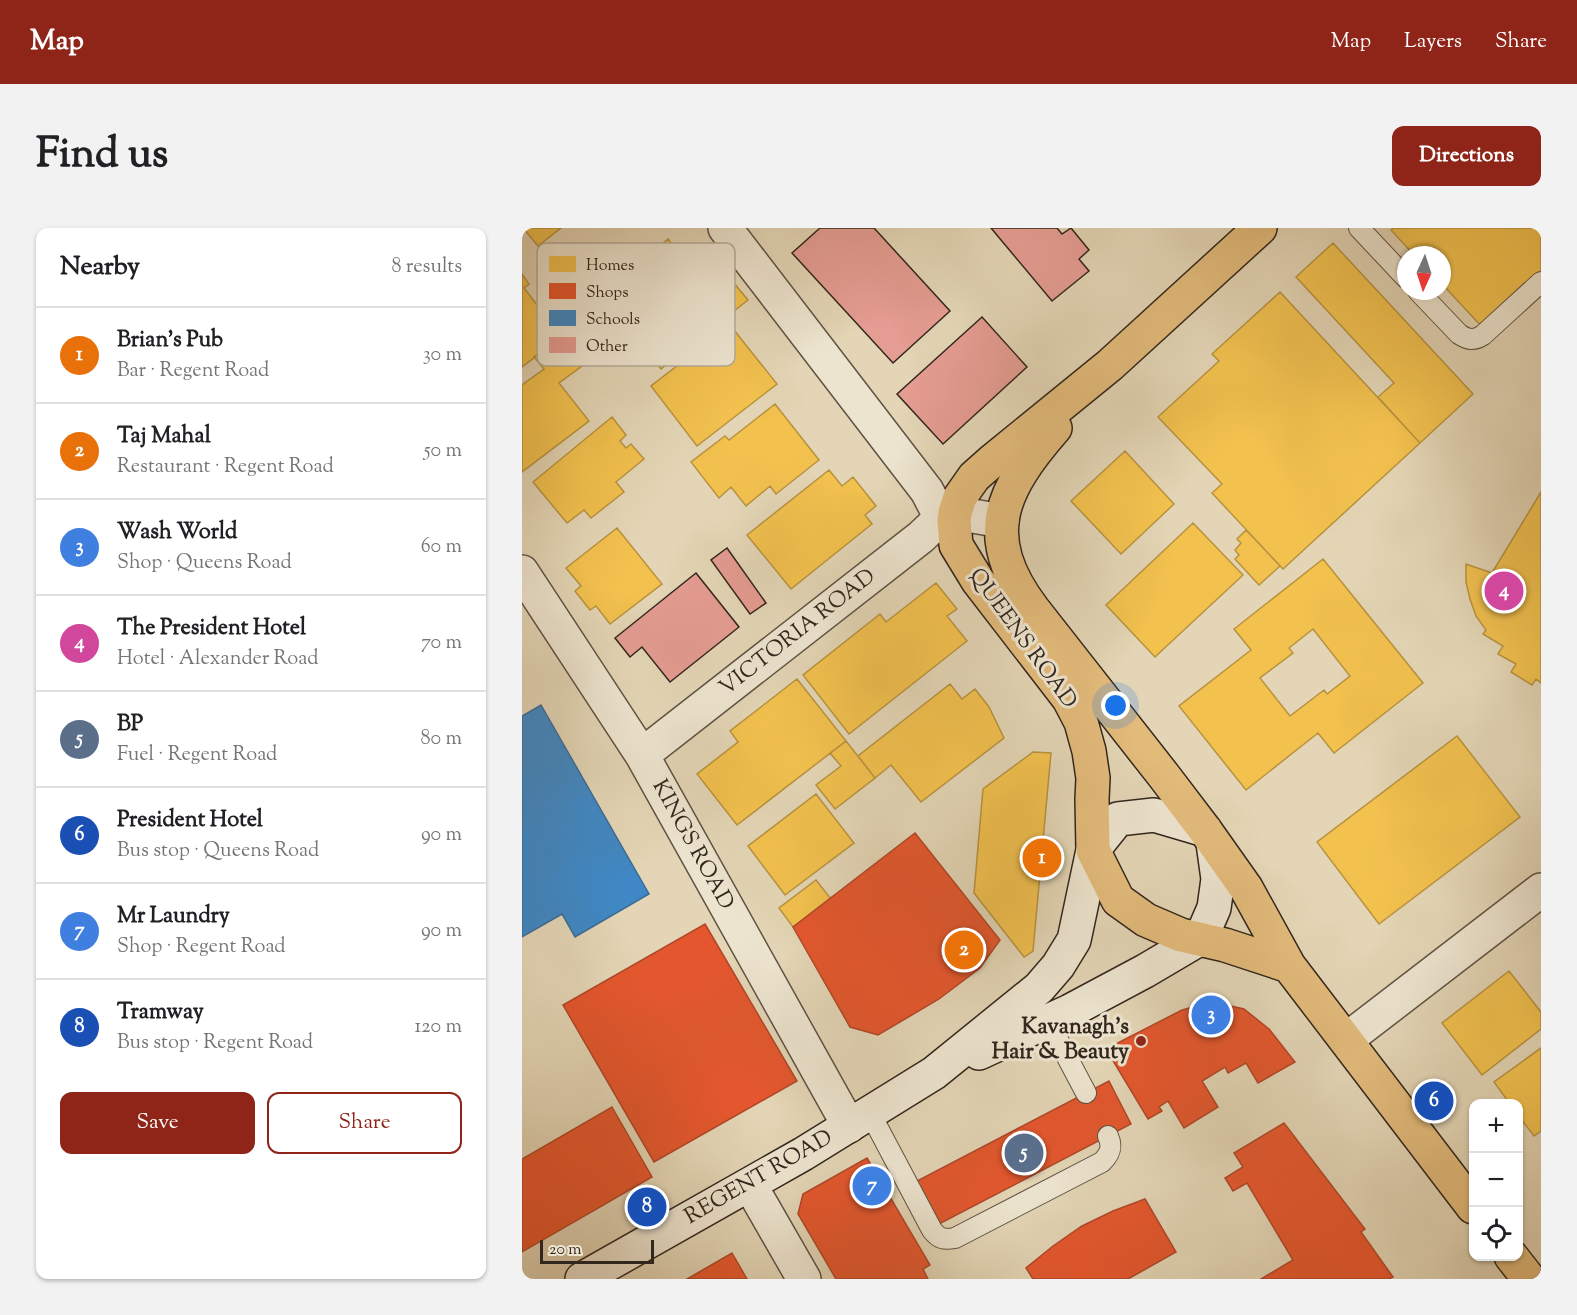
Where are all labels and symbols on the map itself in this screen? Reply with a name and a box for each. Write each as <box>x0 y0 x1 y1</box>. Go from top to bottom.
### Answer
legend <box>537 243 735 366</box>
north arrow <box>1397 246 1451 300</box>
text: Homes <box>586 255 634 278</box>
text: Shops <box>586 282 629 305</box>
text: Schools <box>586 309 640 332</box>
text: Other <box>586 336 628 359</box>
street label: VICTORIA ROAD <box>713 562 883 704</box>
street label: QUEENS ROAD <box>960 562 1084 716</box>
pin: 4 <box>1484 568 1524 614</box>
your location <box>1101 691 1130 720</box>
street label: KINGS ROAD <box>643 774 741 916</box>
pin: 1 <box>1022 836 1062 880</box>
pin: 2 <box>944 928 984 972</box>
pin: 3 <box>1192 992 1230 1038</box>
place label: Kavanagh's Hair & Beauty <box>992 1012 1129 1069</box>
marker: Kavanagh's Hair & Beauty <box>1134 1034 1148 1048</box>
pin: 6 <box>1414 1078 1454 1124</box>
street label: REGENT ROAD <box>679 1123 839 1233</box>
pin: 5 <box>1004 1130 1044 1176</box>
pin: 7 <box>852 1164 892 1208</box>
pin: 8 <box>628 1184 666 1230</box>
scale bar <box>540 1237 654 1264</box>

